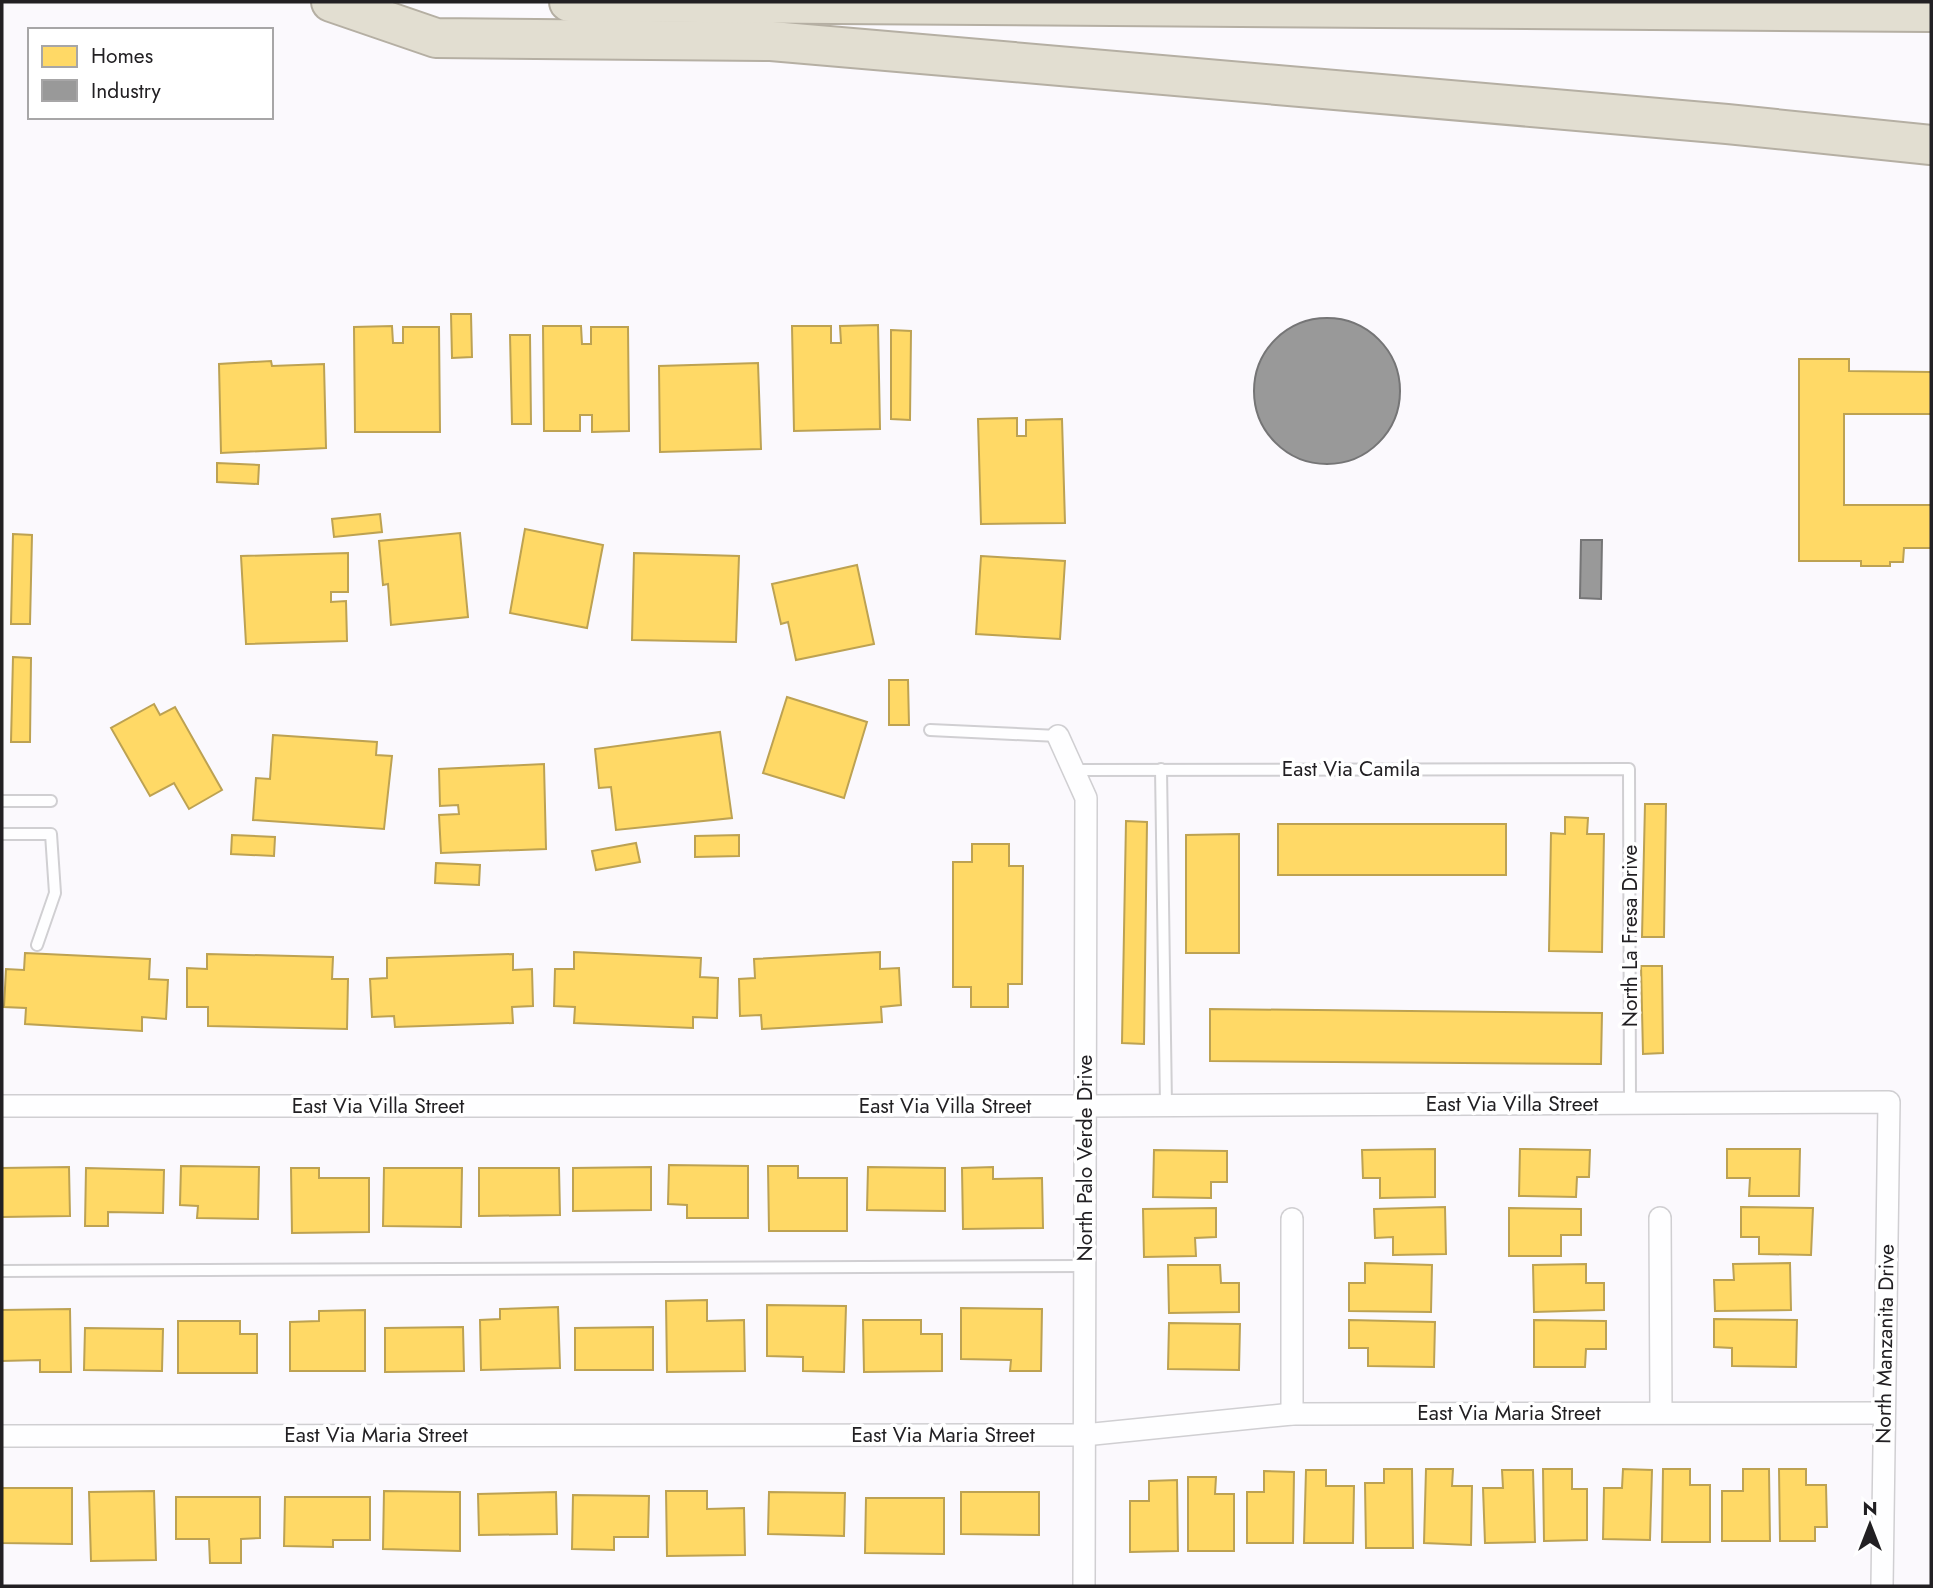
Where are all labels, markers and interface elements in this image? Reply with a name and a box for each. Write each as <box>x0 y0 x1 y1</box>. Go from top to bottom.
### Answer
legend <box>28 28 273 119</box>
text: Homes <box>91 41 153 71</box>
text: Industry <box>91 76 162 106</box>
street label: East Via Camila <box>1282 754 1420 784</box>
street label: North La Fresa Drive <box>1615 845 1645 1027</box>
street label: North Palo Verde Drive <box>1070 1054 1100 1261</box>
street label: East Via Villa Street <box>1426 1089 1598 1119</box>
street label: East Via Villa Street <box>292 1091 464 1121</box>
street label: East Via Villa Street <box>859 1091 1031 1121</box>
street label: North Manzanita Drive <box>1868 1244 1902 1444</box>
street label: East Via Maria Street <box>1417 1398 1601 1428</box>
street label: East Via Maria Street <box>284 1420 468 1450</box>
street label: East Via Maria Street <box>851 1420 1035 1450</box>
north arrow <box>1835 1490 1905 1560</box>
text: N <box>1862 1495 1878 1522</box>

